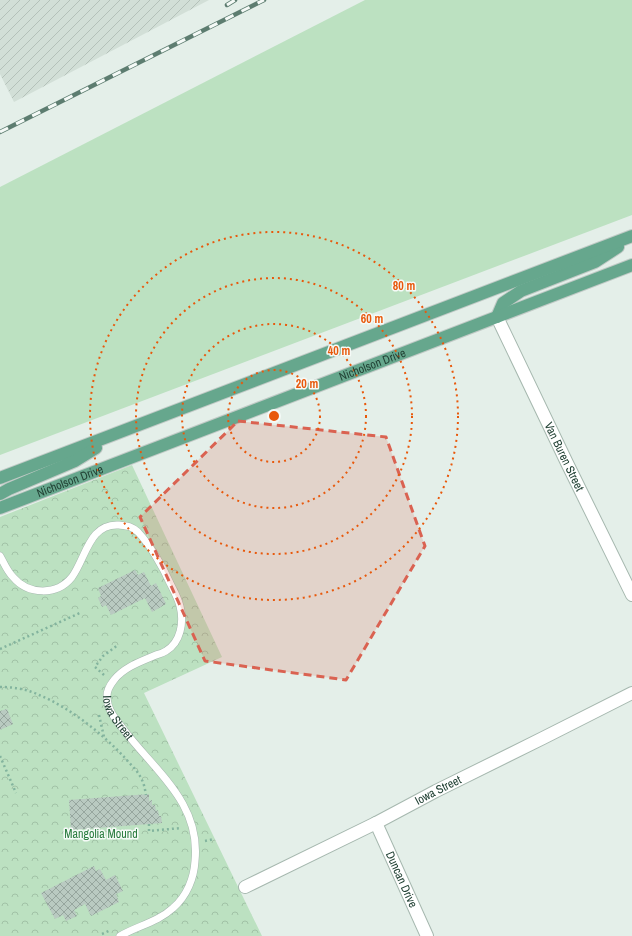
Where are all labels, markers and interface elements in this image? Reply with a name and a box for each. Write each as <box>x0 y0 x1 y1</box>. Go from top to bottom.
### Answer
text: 80 m <box>393 278 415 294</box>
text: 60 m <box>361 311 383 327</box>
text: 40 m <box>328 343 350 359</box>
street label: Nicholson Drive <box>337 345 408 385</box>
text: 20 m <box>296 376 318 392</box>
centre of rings <box>267 409 281 423</box>
street label: Van Buren Street <box>541 420 588 494</box>
street label: Nicholson Drive <box>34 461 106 501</box>
street label: Iowa Street <box>99 695 137 744</box>
street label: Iowa Street <box>412 772 464 809</box>
park label: Mangolia Mound <box>64 826 138 842</box>
street label: Duncan Drive <box>382 849 421 910</box>

